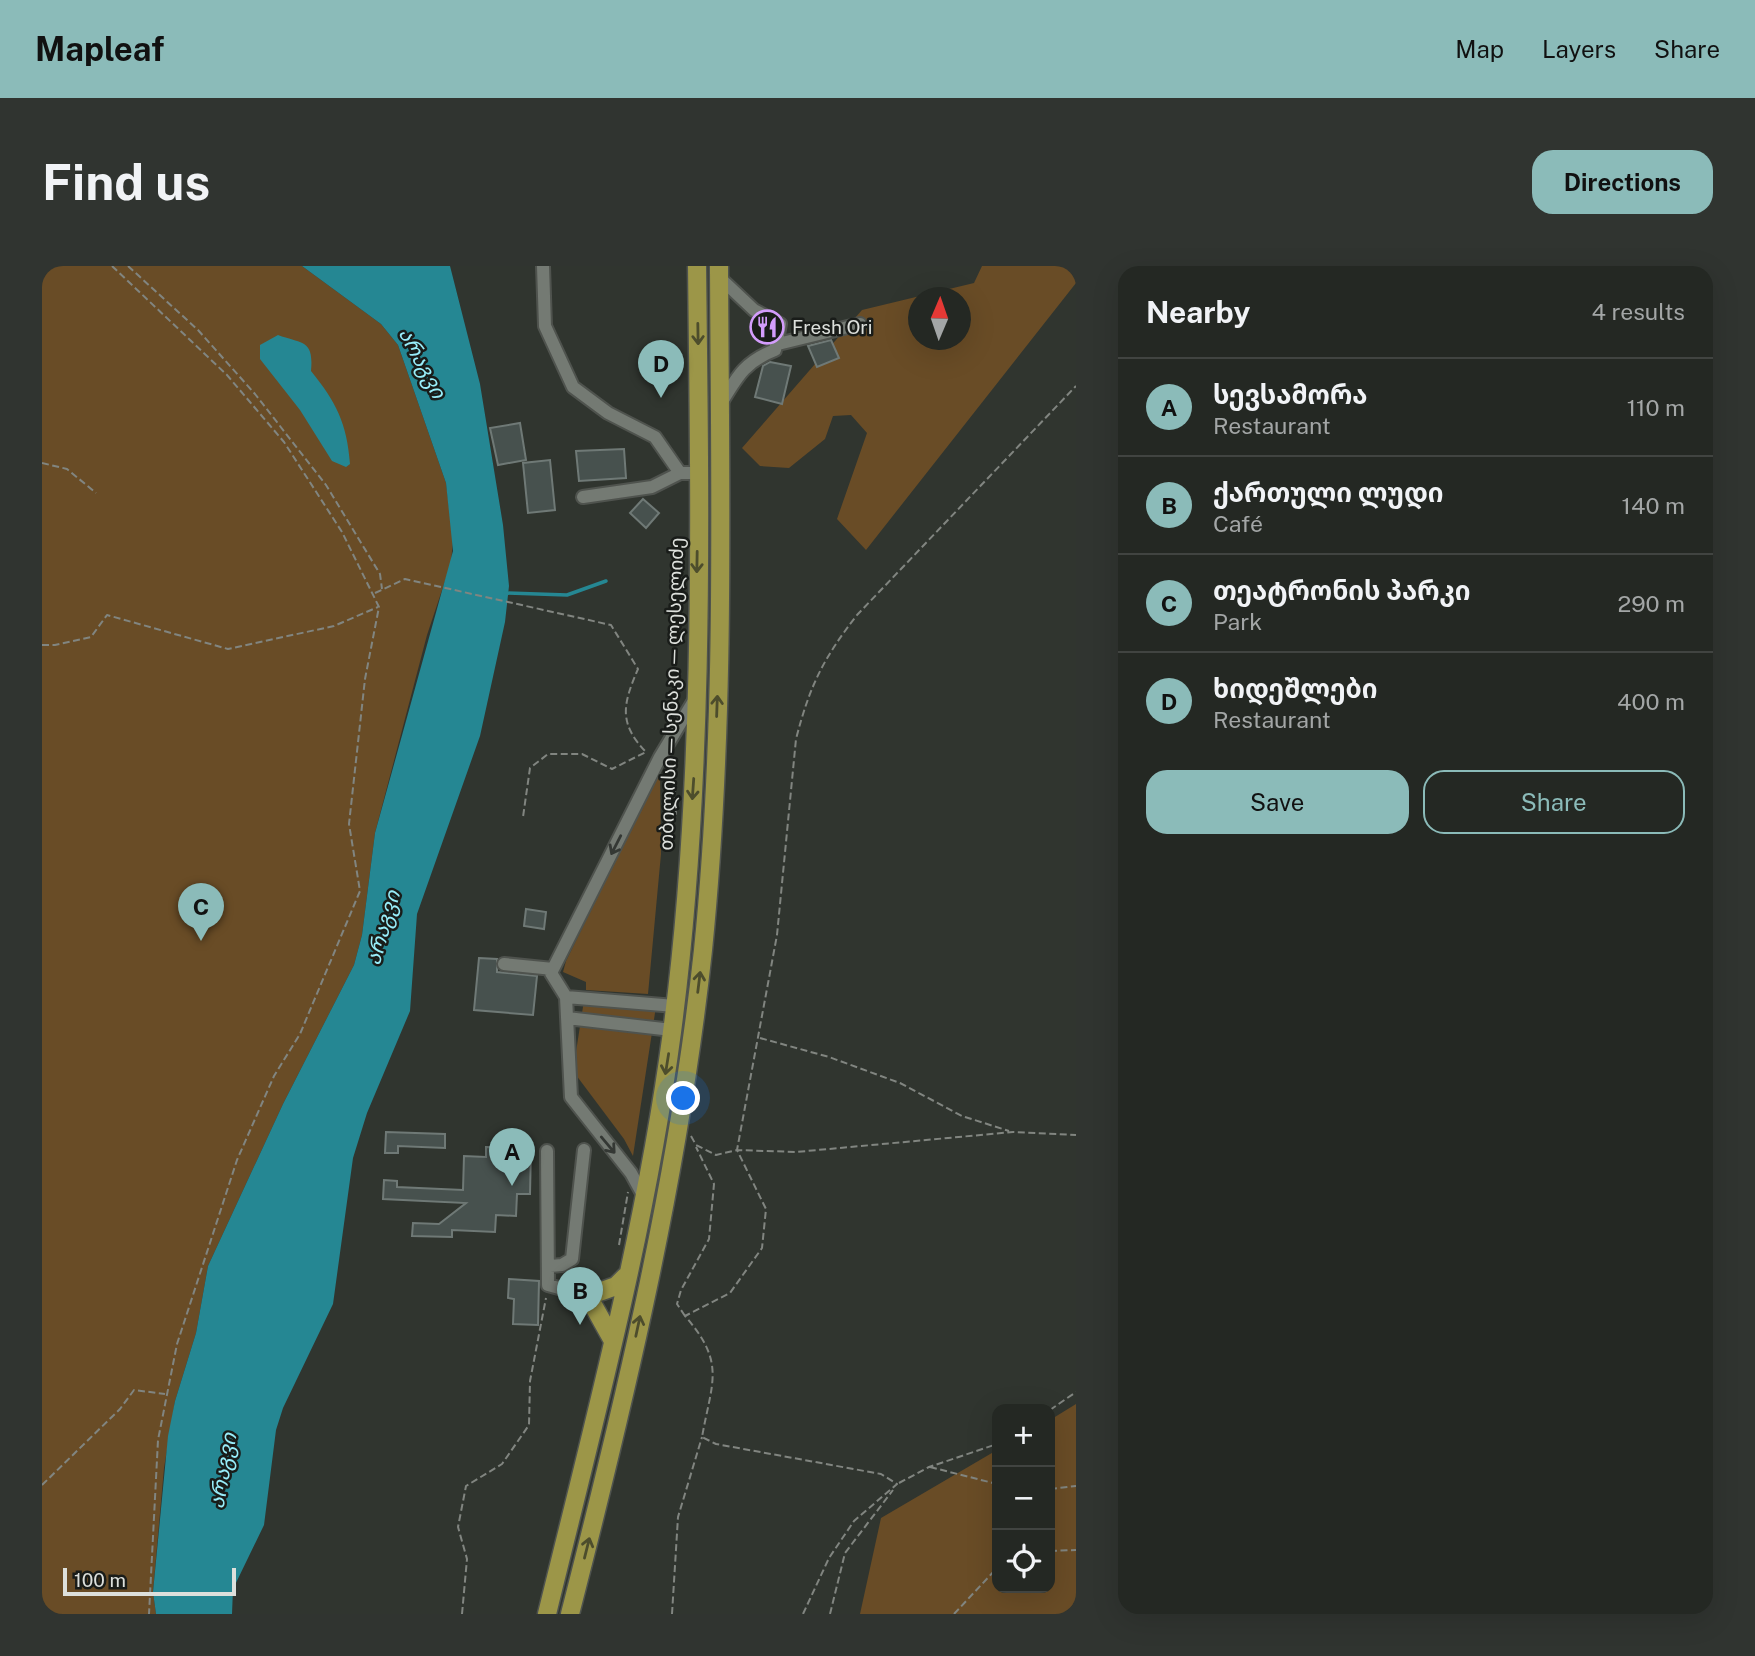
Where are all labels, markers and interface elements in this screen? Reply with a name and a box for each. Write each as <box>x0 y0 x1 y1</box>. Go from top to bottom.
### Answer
text: Mapleaf <box>35 30 164 68</box>
text: Map <box>1455 35 1504 63</box>
text: Layers <box>1542 35 1616 63</box>
text: Share <box>1654 35 1720 63</box>
button: Directions <box>1532 150 1713 214</box>
text: Find us <box>42 153 210 211</box>
north arrow <box>908 287 971 350</box>
text: Nearby <box>1146 294 1250 330</box>
text: 4 results <box>1591 298 1685 325</box>
restaurant icon: Fresh Ori <box>748 308 786 346</box>
place label: Fresh Ori <box>792 316 872 338</box>
one-way arrow <box>691 322 705 345</box>
water label: არაგვი <box>393 323 452 404</box>
pin: D <box>638 340 684 398</box>
text: სევსამორა <box>1213 379 1367 410</box>
text: A <box>1161 394 1177 421</box>
text: 110 m <box>1627 394 1685 421</box>
text: Restaurant <box>1213 412 1331 439</box>
text: ქართული ლუდი <box>1213 477 1444 508</box>
text: B <box>1161 492 1177 519</box>
text: 140 m <box>1622 492 1685 519</box>
text: Café <box>1213 510 1263 537</box>
street label: თბილისი — სენაკი — ლესელიძე <box>655 537 689 851</box>
one-way arrow <box>690 550 704 573</box>
text: თეატრონის პარკი <box>1213 575 1471 606</box>
text: C <box>1161 590 1177 617</box>
text: 290 m <box>1618 590 1685 617</box>
text: Park <box>1213 608 1262 635</box>
text: ხიდეშლები <box>1213 673 1377 704</box>
text: D <box>1161 688 1177 715</box>
text: 400 m <box>1617 688 1685 715</box>
one-way arrow <box>711 695 724 718</box>
text: Restaurant <box>1213 706 1331 733</box>
button: Save <box>1146 770 1409 834</box>
button: Share <box>1423 770 1685 834</box>
one-way arrow <box>686 777 699 800</box>
one-way arrow <box>608 834 622 855</box>
pin: C <box>178 883 224 941</box>
water label: არაგვი <box>360 887 406 968</box>
one-way arrow <box>692 971 705 994</box>
one-way arrow <box>660 1052 673 1075</box>
your location <box>666 1081 700 1115</box>
pin: A <box>489 1128 535 1186</box>
one-way arrow <box>600 1136 616 1154</box>
pin: B <box>557 1267 603 1325</box>
one-way arrow <box>632 1315 646 1338</box>
map controls <box>992 1404 1055 1593</box>
button: + <box>992 1404 1055 1467</box>
water label: არაგვი <box>204 1430 243 1511</box>
button: − <box>992 1467 1055 1530</box>
button: locate <box>992 1530 1055 1593</box>
one-way arrow <box>581 1537 594 1560</box>
scale bar <box>63 1565 236 1597</box>
text: 100 m <box>74 1569 126 1591</box>

